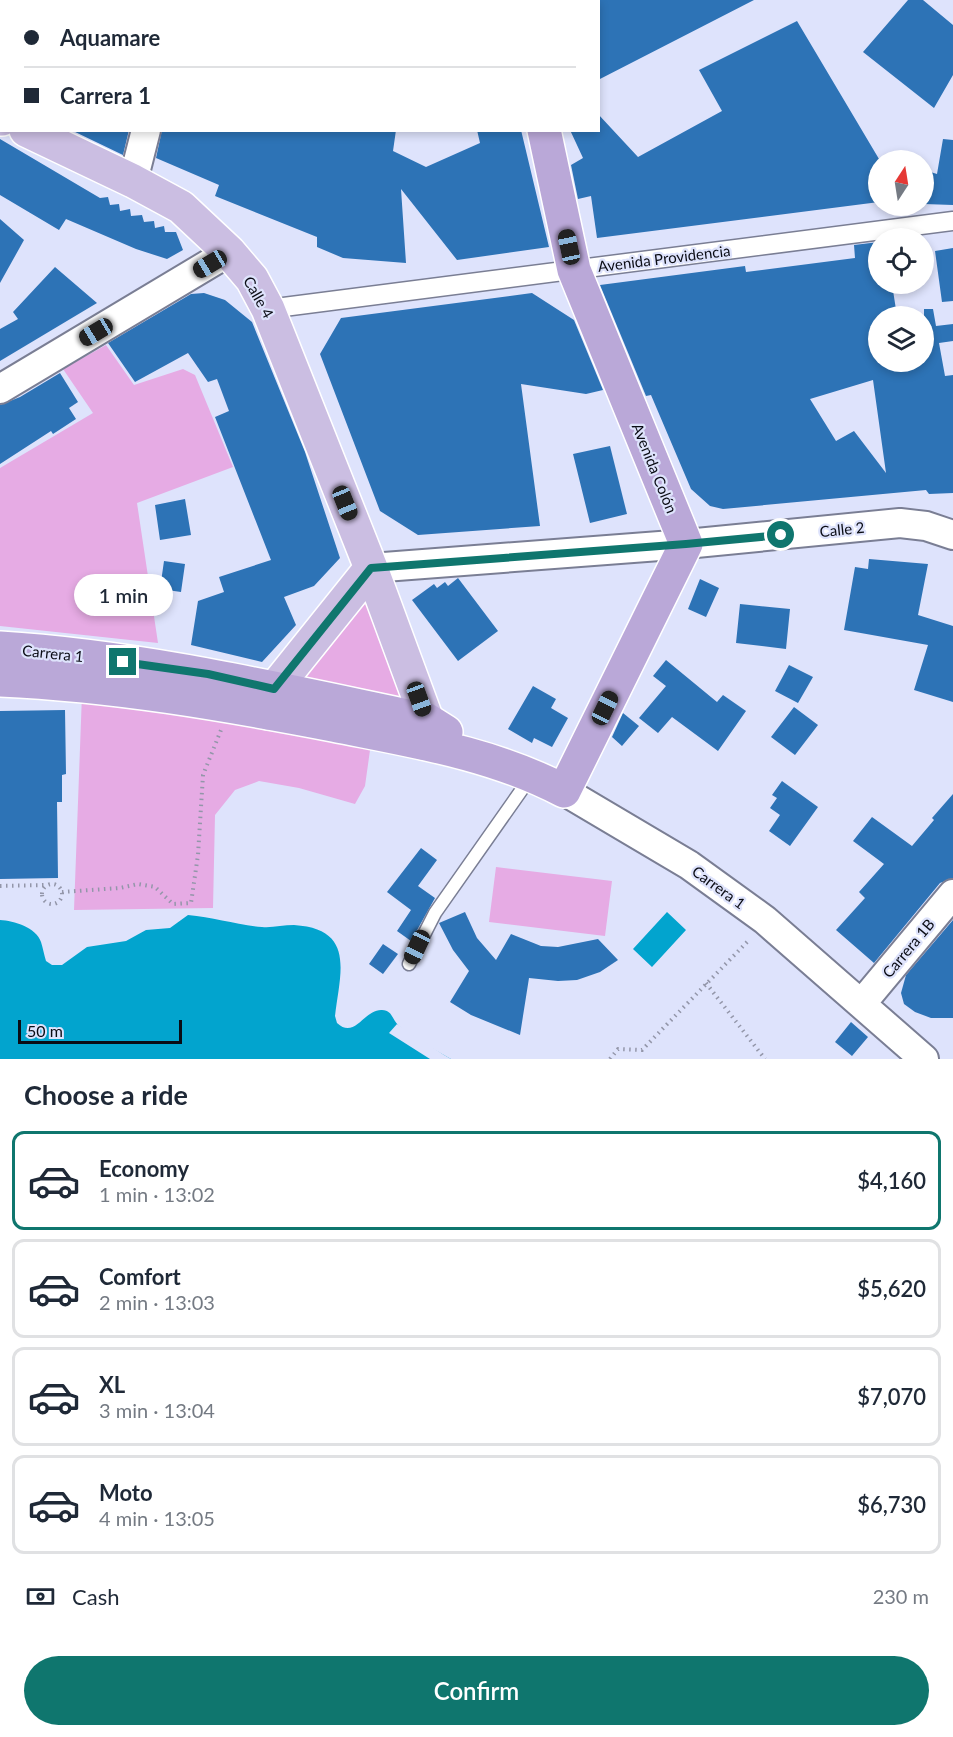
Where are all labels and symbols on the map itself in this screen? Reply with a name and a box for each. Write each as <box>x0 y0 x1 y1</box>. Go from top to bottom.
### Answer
north arrow <box>868 150 934 216</box>
car <box>556 228 582 266</box>
street label: Avenida Providencia <box>597 241 731 275</box>
car <box>190 247 230 281</box>
street label: Calle 4 <box>240 273 278 321</box>
car <box>76 315 116 349</box>
street label: Avenida Colón <box>629 420 681 516</box>
car <box>330 483 360 523</box>
street label: Calle 2 <box>819 518 865 540</box>
route start <box>767 521 794 548</box>
callout: 1 min <box>74 575 172 617</box>
street label: Carrera 1 <box>22 641 84 665</box>
route end <box>109 648 136 675</box>
car <box>404 679 434 719</box>
car <box>589 688 621 728</box>
street label: Carrera 1 <box>689 862 749 912</box>
street label: Carrera 1B <box>878 915 938 981</box>
car <box>401 927 433 967</box>
scale bar <box>18 1017 182 1044</box>

